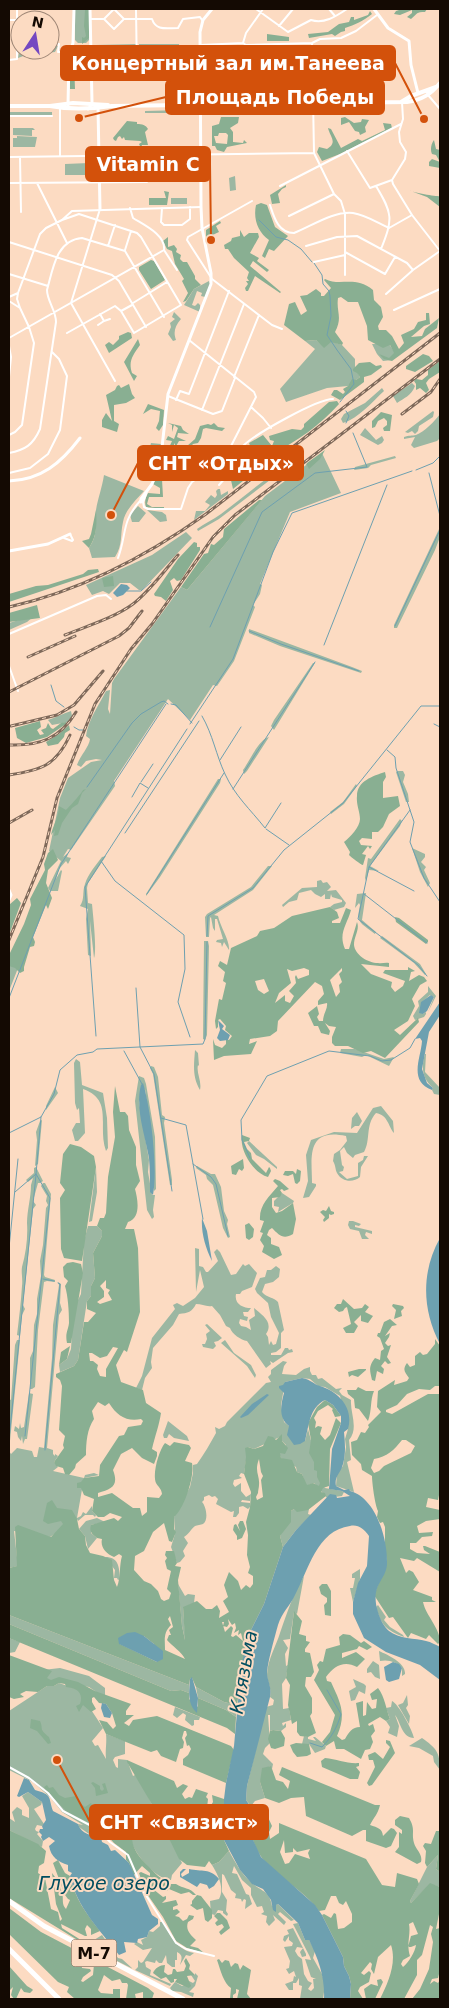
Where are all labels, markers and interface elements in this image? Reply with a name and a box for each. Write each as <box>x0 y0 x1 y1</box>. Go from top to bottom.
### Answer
north arrow <box>10 10 60 60</box>
text: N <box>30 13 45 31</box>
callout: Концертный зал им.Танеева <box>61 46 395 80</box>
text: Концертный зал им.Танеева <box>71 52 385 74</box>
callout: Площадь Победы <box>166 80 384 114</box>
text: Площадь Победы <box>176 86 374 108</box>
callout: Vitamin C <box>86 147 210 181</box>
text: Vitamin C <box>96 153 200 175</box>
callout: СНТ «Отдых» <box>138 446 303 480</box>
text: СНТ «Отдых» <box>148 452 294 474</box>
water label: Клязьма <box>225 1629 261 1715</box>
callout: СНТ «Связист» <box>90 1805 268 1839</box>
text: СНТ «Связист» <box>100 1811 258 1833</box>
water label: Глухое озеро <box>38 1872 170 1894</box>
road number: М-7 <box>72 1940 116 1966</box>

